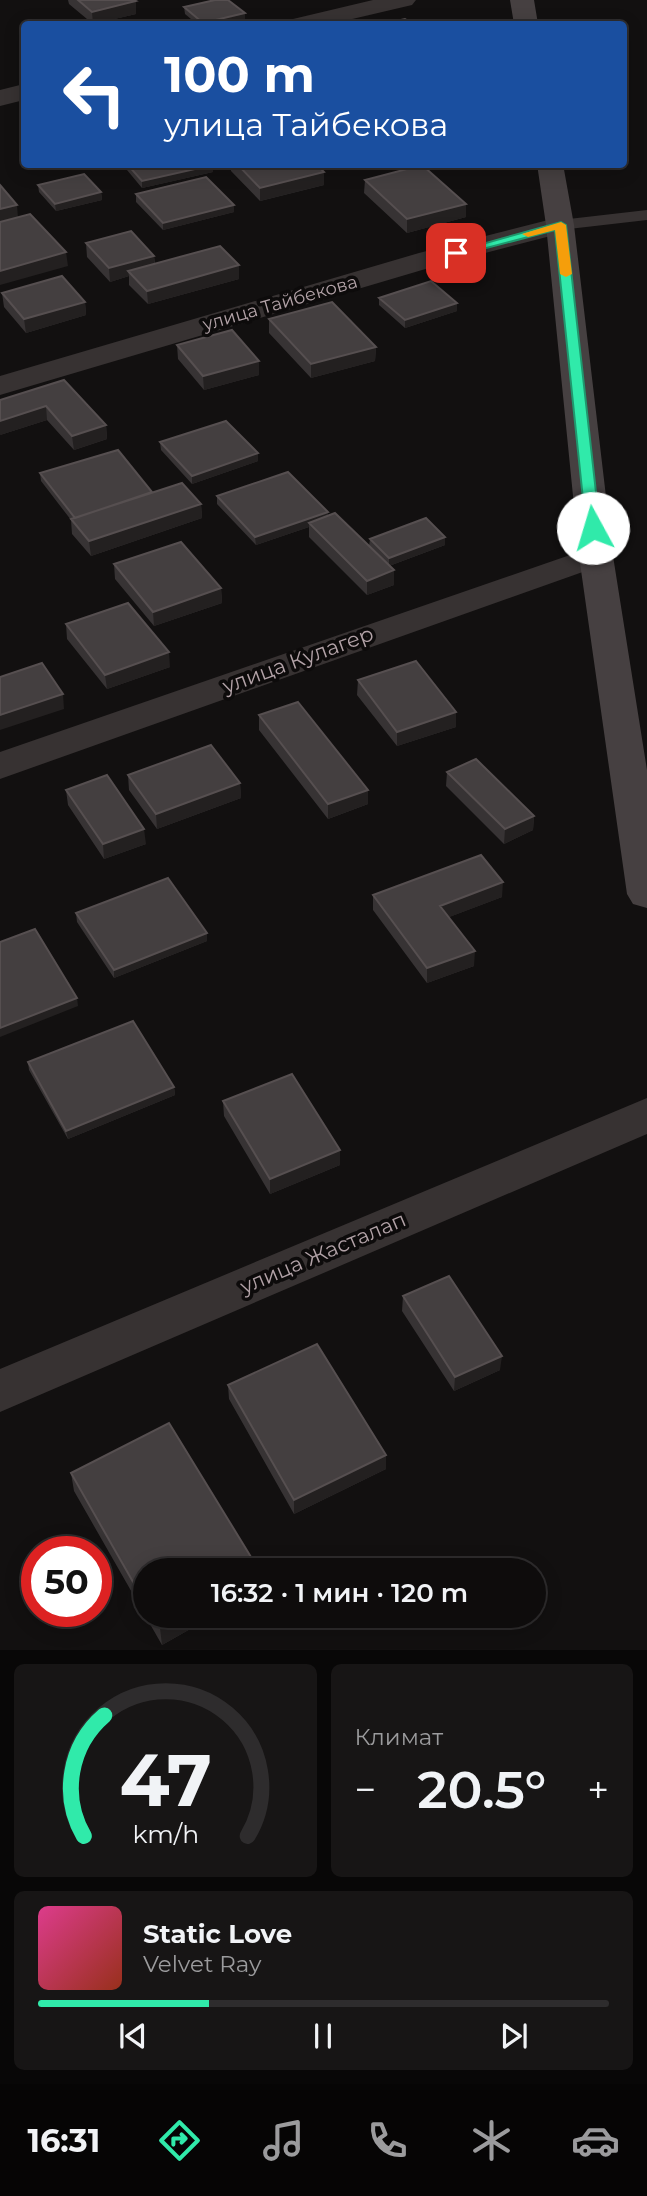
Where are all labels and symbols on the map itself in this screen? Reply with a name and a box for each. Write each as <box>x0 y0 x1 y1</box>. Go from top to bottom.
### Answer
pin <box>426 223 486 283</box>
street label: улица Тайбекова <box>199 270 360 336</box>
position arrow <box>556 491 630 565</box>
street label: улица Кулагер <box>218 621 377 699</box>
street label: улица Жасталап <box>235 1206 409 1299</box>
speed limit sign: 50 <box>21 1536 112 1627</box>

